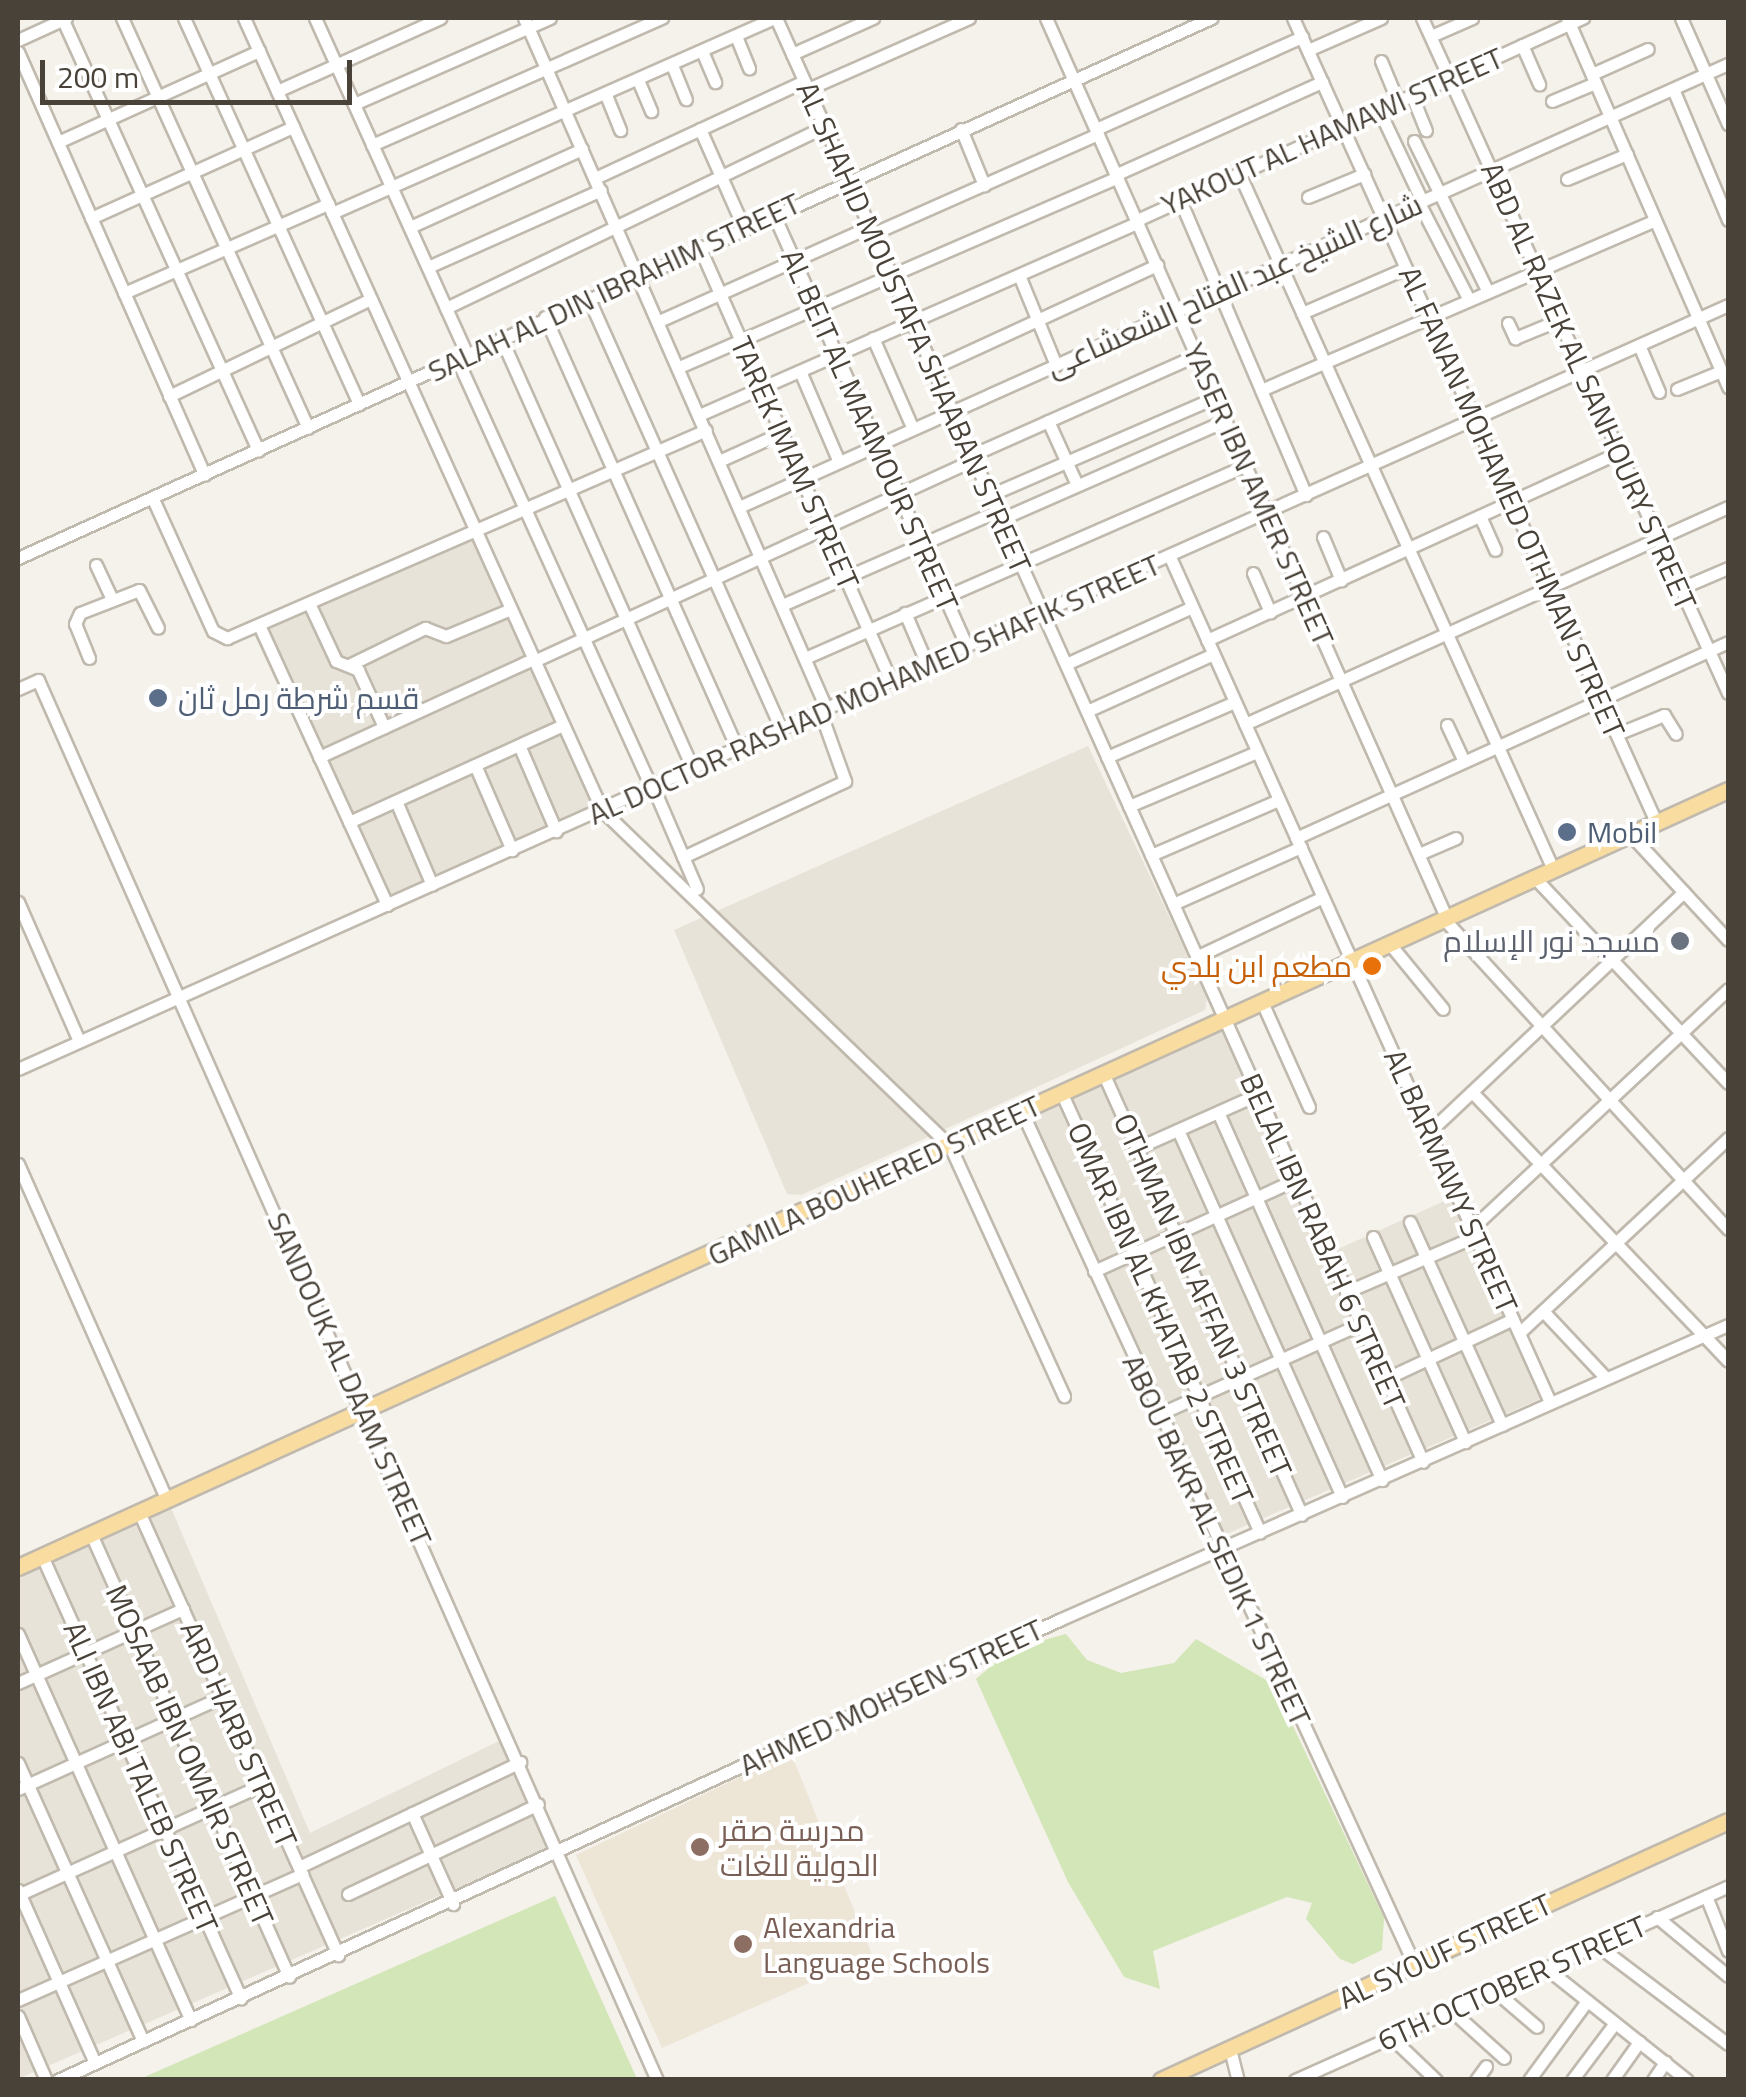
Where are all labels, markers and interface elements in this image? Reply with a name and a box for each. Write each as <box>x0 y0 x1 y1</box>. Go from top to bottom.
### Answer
street label: YAKOUT AL HAMAWI STREET <box>1156 39 1508 223</box>
scale bar <box>45 40 358 102</box>
text: 200 m <box>57 54 139 100</box>
street label: AL SHAHID MOUSTAFA SHAABAN STREET <box>789 76 1039 578</box>
street label: ABD AL RAZEK AL SANHOURY STREET <box>1474 157 1704 615</box>
street label: SALAH AL DIN IBRAHIM STREET <box>422 185 806 389</box>
street label: شارع الشيخ عبد الفتاح الشعشاعى <box>1040 186 1428 384</box>
street label: AL BEIT AL MAAMOUR STREET <box>774 243 966 617</box>
street label: AL FANAN MOHAMED OTHMAN STREET <box>1391 261 1633 743</box>
street label: TAREK IMAM STREET <box>723 331 867 595</box>
street label: YASER IBN AMER STREET <box>1176 337 1342 651</box>
street label: AL DOCTOR RASHAD MOHAMED SHAFIK STREET <box>582 546 1166 832</box>
place label: قسم شرطة رمل ثان <box>178 680 419 716</box>
marker: قسم شرطة رمل ثان <box>147 687 169 709</box>
place label: Mobil <box>1587 814 1657 850</box>
marker: Mobil <box>1556 821 1578 843</box>
place label: مسجد نور الإسلام <box>1443 923 1660 959</box>
marker: مسجد نور الإسلام <box>1669 930 1691 952</box>
place label: مطعم ابن بلدي <box>1161 948 1352 984</box>
marker: مطعم ابن بلدي <box>1361 955 1383 977</box>
street label: AL BARMAWY STREET <box>1377 1044 1525 1318</box>
street label: BELAL IBN RABAH 6 STREET <box>1233 1068 1413 1414</box>
street label: GAMILA BOUHERED STREET <box>702 1087 1046 1273</box>
street label: OTHMAN IBN AFFAN 3 STREET <box>1106 1108 1300 1482</box>
street label: OMAR IBN AL KHATAB 2 STREET <box>1060 1117 1262 1509</box>
street label: SANDOUK AL DAAM STREET <box>260 1207 440 1551</box>
street label: ABOU BAKR AL SEDIK 1 STREET <box>1115 1349 1319 1731</box>
street label: MOSAAB IBN OMAIR STREET <box>98 1579 282 1931</box>
street label: AHMED MOHSEN STREET <box>734 1611 1048 1783</box>
street label: ARD HARB STREET <box>173 1615 305 1853</box>
street label: ALI IBN ABI TALEB STREET <box>56 1616 226 1938</box>
place label: مدرسة صقر الدولية للغات <box>720 1812 879 1882</box>
marker: مدرسة صقر الدولية للغات <box>689 1836 711 1858</box>
street label: AL SYOUF STREET <box>1333 1886 1557 2016</box>
street label: 6TH OCTOBER STREET <box>1372 1908 1652 2058</box>
place label: Alexandria Language Schools <box>763 1909 990 1980</box>
marker: Alexandria Language Schools <box>732 1933 754 1955</box>

